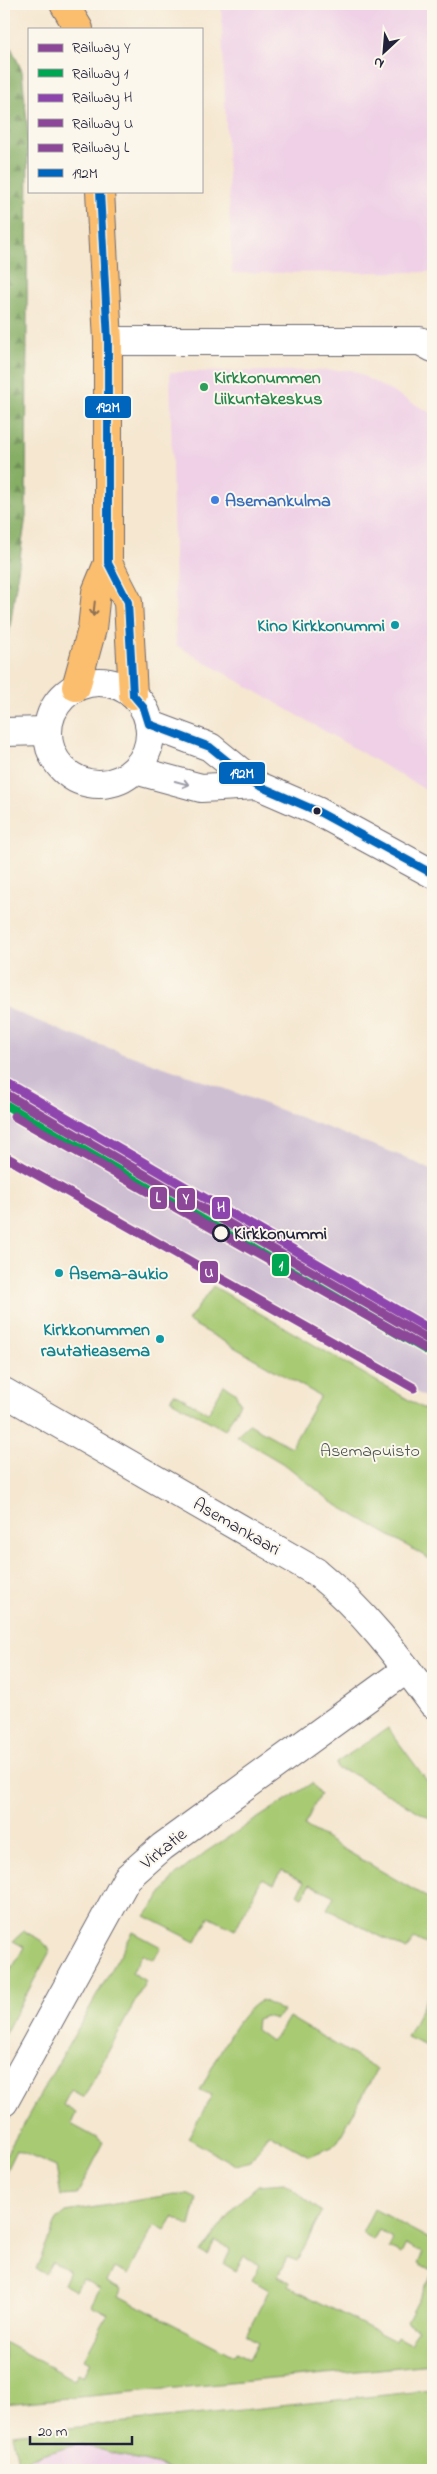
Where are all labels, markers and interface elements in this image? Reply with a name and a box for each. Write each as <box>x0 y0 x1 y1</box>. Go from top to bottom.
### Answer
legend <box>28 28 202 192</box>
north arrow <box>360 28 410 78</box>
text: Railway Y <box>72 37 131 60</box>
text: N <box>370 51 388 74</box>
text: Railway 1 <box>72 63 129 86</box>
text: Railway H <box>72 87 132 110</box>
text: Railway U <box>72 113 133 136</box>
text: Railway L <box>72 137 130 160</box>
text: 192M <box>72 163 98 185</box>
place label: Kirkkonummen Liikuntakeskus <box>214 366 322 413</box>
marker: Kirkkonummen Liikuntakeskus <box>198 381 210 393</box>
line badge: 192M <box>84 395 132 419</box>
text: 192M <box>96 398 120 419</box>
place label: Asemankulma <box>225 489 331 515</box>
marker: Asemankulma <box>209 494 221 506</box>
one-way arrow <box>89 601 99 617</box>
place label: Kino Kirkkonummi <box>257 614 385 640</box>
marker: Kino Kirkkonummi <box>389 619 401 631</box>
line badge: 192M <box>218 761 266 785</box>
text: 192M <box>230 764 254 785</box>
one-way arrow <box>173 778 189 788</box>
unlabelled marker <box>312 806 322 816</box>
line badge: L <box>149 1186 168 1210</box>
line badge: Y <box>176 1187 196 1211</box>
text: L <box>155 1188 161 1209</box>
text: Y <box>182 1189 190 1210</box>
line badge: H <box>211 1196 231 1220</box>
text: H <box>217 1198 225 1219</box>
place label: Kirkkonummi <box>234 1222 327 1248</box>
marker: Kirkkonummi <box>212 1224 230 1242</box>
line badge: 1 <box>271 1253 290 1277</box>
text: 1 <box>279 1256 284 1277</box>
line badge: U <box>199 1260 219 1284</box>
place label: Asema-aukio <box>69 1262 168 1288</box>
text: U <box>205 1263 214 1284</box>
marker: Asema-aukio <box>53 1267 65 1279</box>
place label: Kirkkonummen rautatieasema <box>41 1318 150 1365</box>
marker: Kirkkonummen rautatieasema <box>154 1333 166 1345</box>
park label: Asemapuisto <box>320 1439 420 1465</box>
street label: Asemankaari <box>187 1492 285 1563</box>
street label: Virkatie <box>135 1822 194 1877</box>
scale bar <box>30 2414 132 2446</box>
text: 20 m <box>38 2421 68 2443</box>

